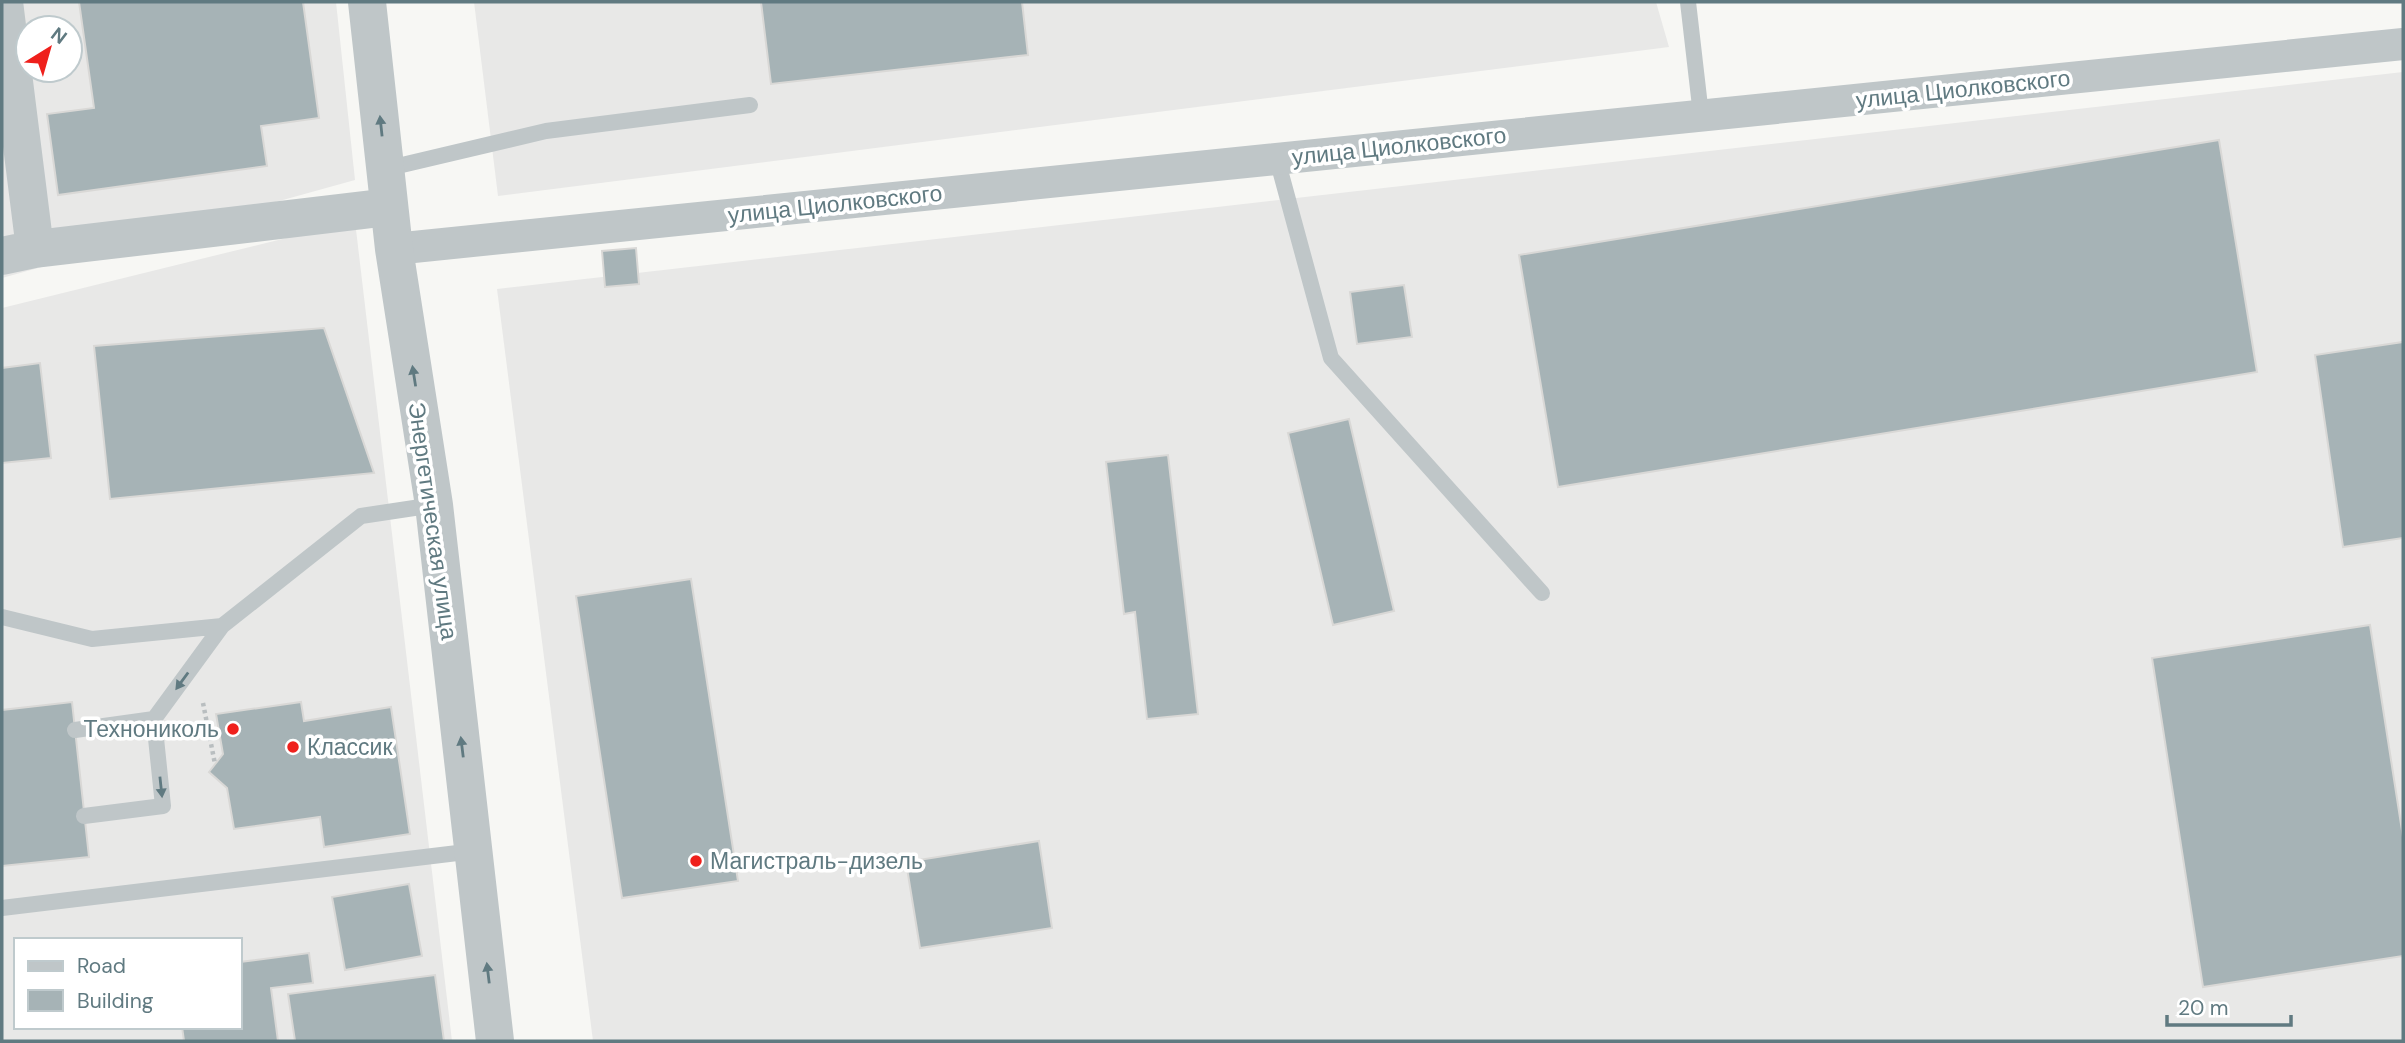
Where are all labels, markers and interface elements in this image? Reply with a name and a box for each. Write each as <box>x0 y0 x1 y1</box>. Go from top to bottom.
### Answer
north arrow <box>14 14 84 84</box>
text: N <box>46 22 72 50</box>
street label: улица Циолковского <box>1854 63 2072 115</box>
one-way arrow <box>375 115 386 137</box>
street label: улица Циолковского <box>1290 120 1508 172</box>
street label: улица Циолковского <box>726 178 944 230</box>
one-way arrow <box>408 365 419 387</box>
street label: Энергетическая улица <box>401 400 465 642</box>
one-way arrow <box>175 672 189 690</box>
place label: Технониколь <box>83 714 219 744</box>
marker: Технониколь <box>225 721 241 737</box>
place label: Классик <box>307 732 393 762</box>
one-way arrow <box>456 736 467 758</box>
marker: Классик <box>285 739 301 755</box>
one-way arrow <box>156 776 167 798</box>
place label: Магистраль-дизель <box>710 846 923 876</box>
marker: Магистраль-дизель <box>688 853 704 869</box>
legend <box>14 938 242 1029</box>
text: Road <box>77 952 126 980</box>
one-way arrow <box>482 962 493 984</box>
scale bar <box>2167 984 2291 1028</box>
text: Building <box>77 987 154 1015</box>
text: 20 m <box>2178 994 2229 1022</box>

